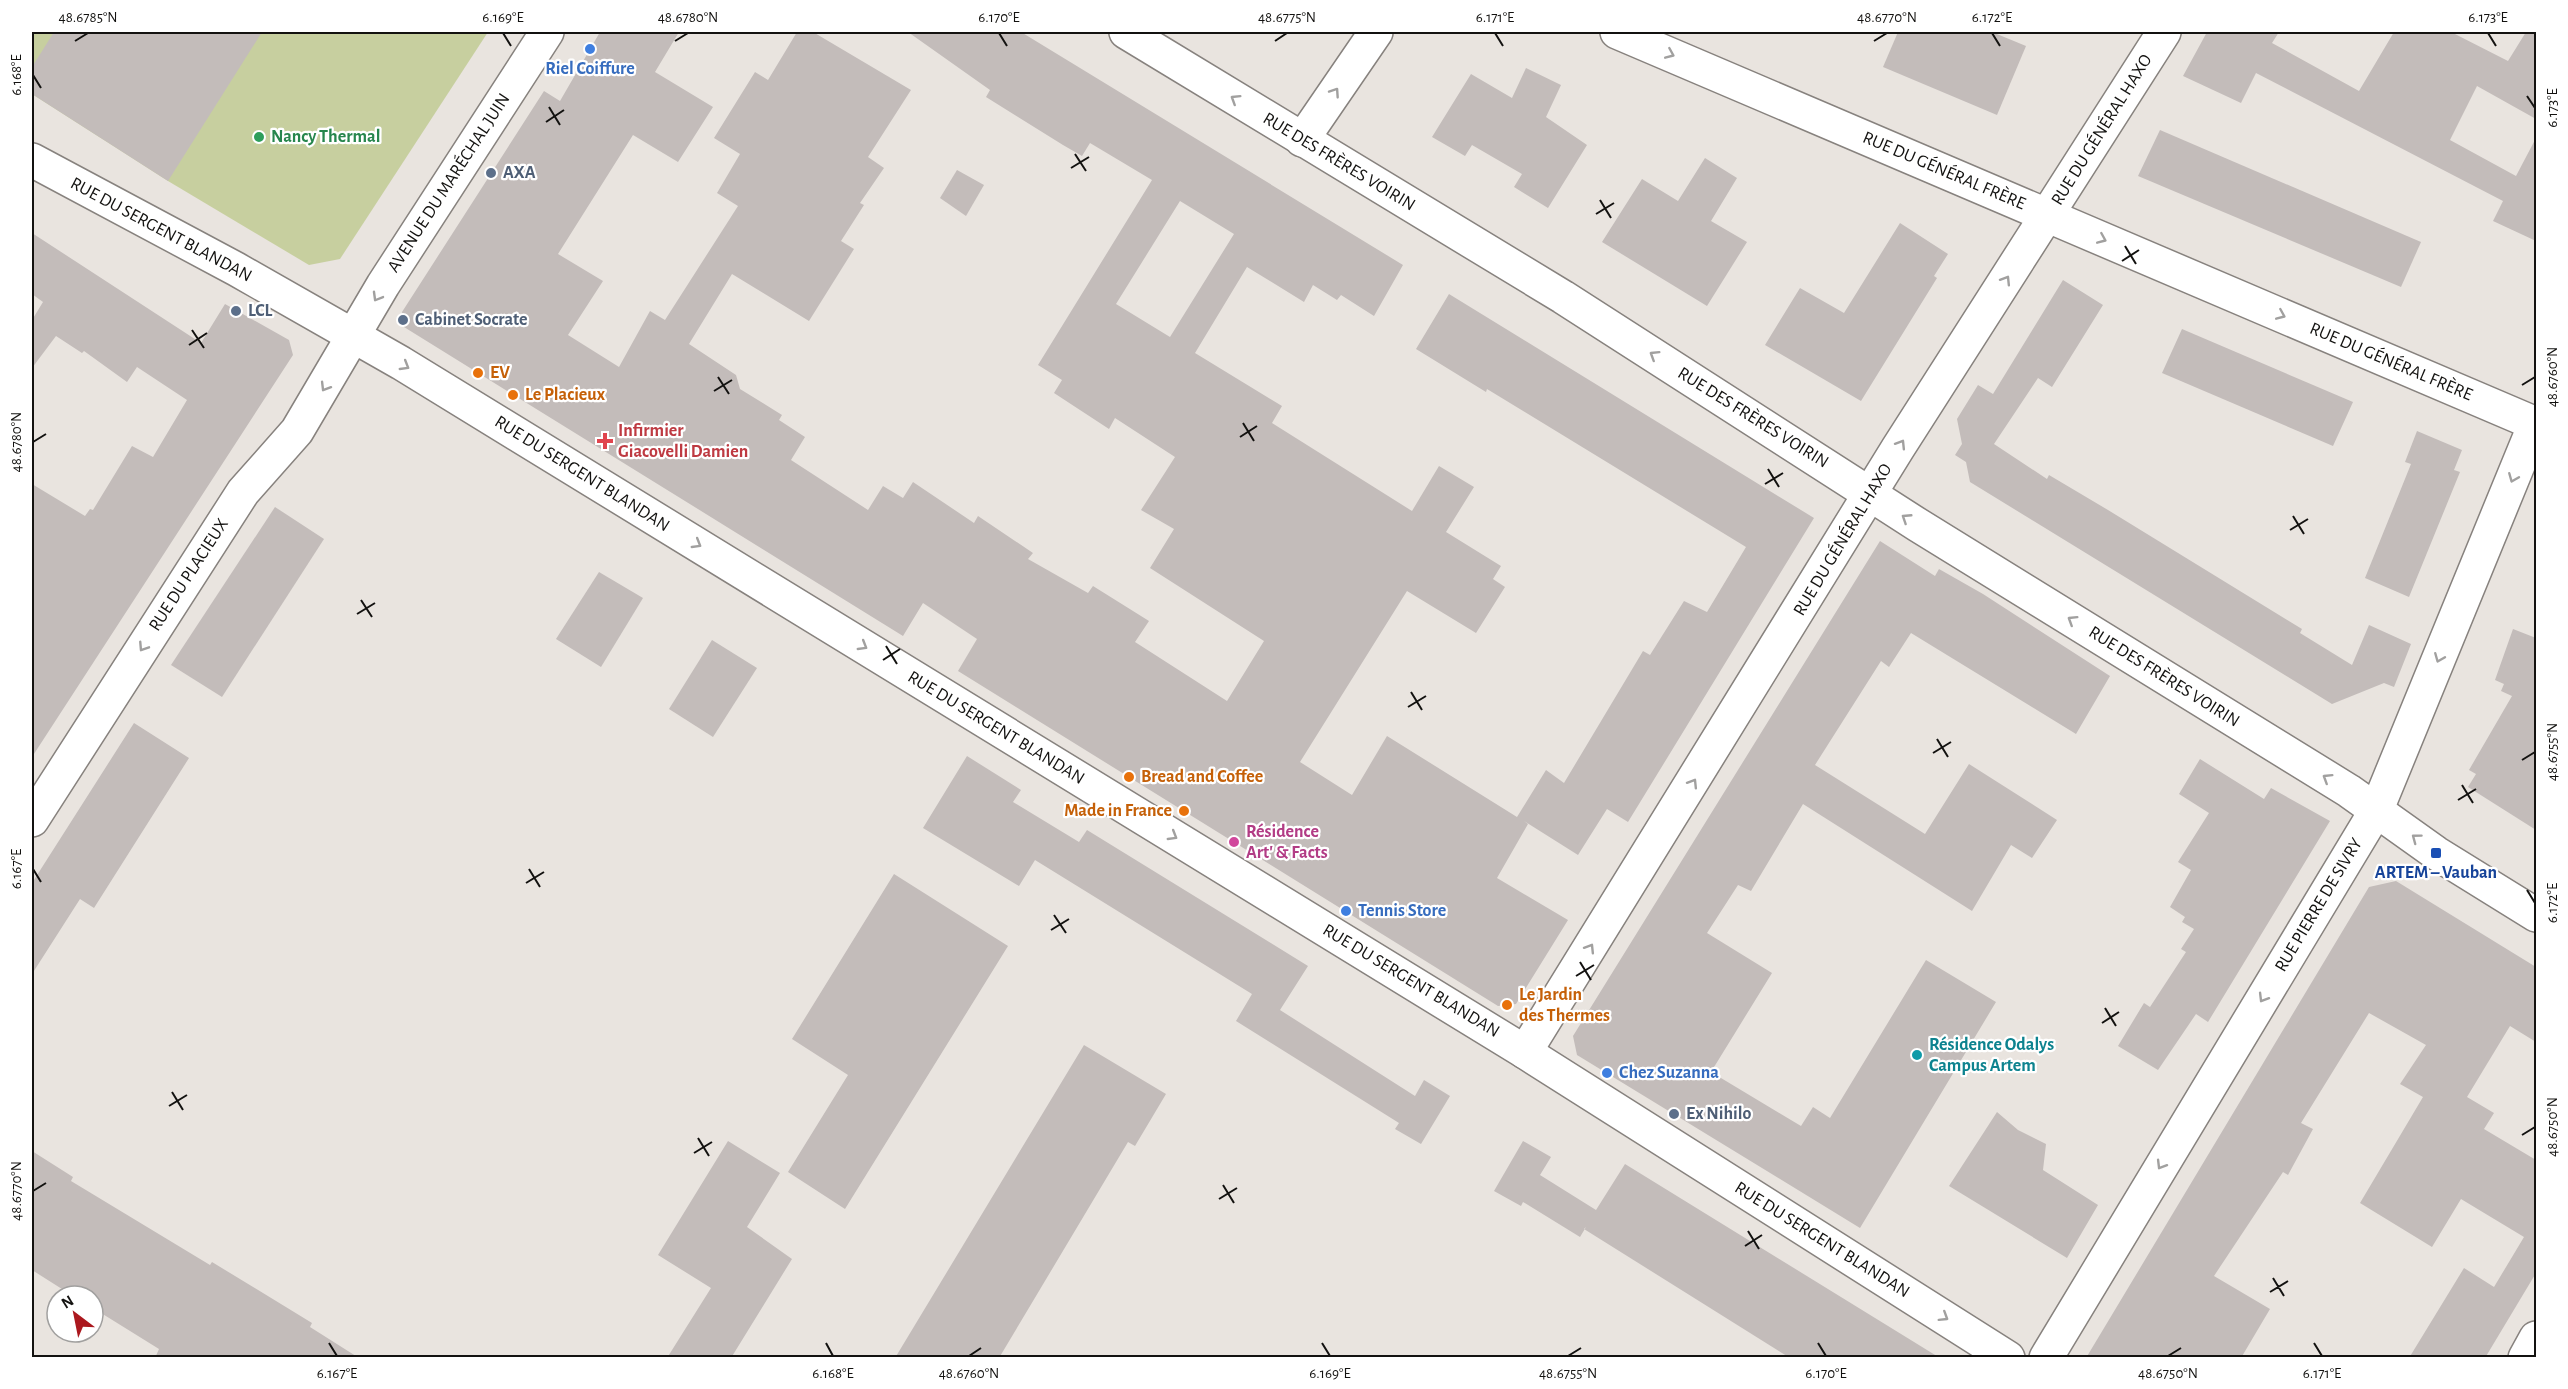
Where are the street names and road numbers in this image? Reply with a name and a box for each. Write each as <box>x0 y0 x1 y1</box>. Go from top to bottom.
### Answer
street label: RUE DU GÉNÉRAL HAXO <box>2046 50 2156 209</box>
street label: AVENUE DU MARÉCHAL JUIN <box>382 89 514 276</box>
street label: RUE DES FRÈRES VOIRIN <box>1260 107 1420 215</box>
street label: RUE DU GÉNÉRAL FRÈRE <box>1860 126 2029 214</box>
street label: RUE DU SERGENT BLANDAN <box>67 174 255 286</box>
street label: RUE DU GÉNÉRAL FRÈRE <box>2307 317 2476 405</box>
street label: RUE DES FRÈRES VOIRIN <box>1674 362 1833 472</box>
street label: RUE DU SERGENT BLANDAN <box>491 413 673 535</box>
street label: RUE DU GÉNÉRAL HAXO <box>1788 459 1895 619</box>
street label: RUE DU PLACIEUX <box>146 515 232 635</box>
street label: RUE DES FRÈRES VOIRIN <box>2085 621 2244 731</box>
street label: RUE DU SERGENT BLANDAN <box>905 668 1087 788</box>
street label: RUE PIERRE DE SIVRY <box>2272 835 2366 975</box>
street label: RUE DU SERGENT BLANDAN <box>1320 921 1502 1041</box>
street label: RUE DU SERGENT BLANDAN <box>1731 1179 1913 1301</box>

